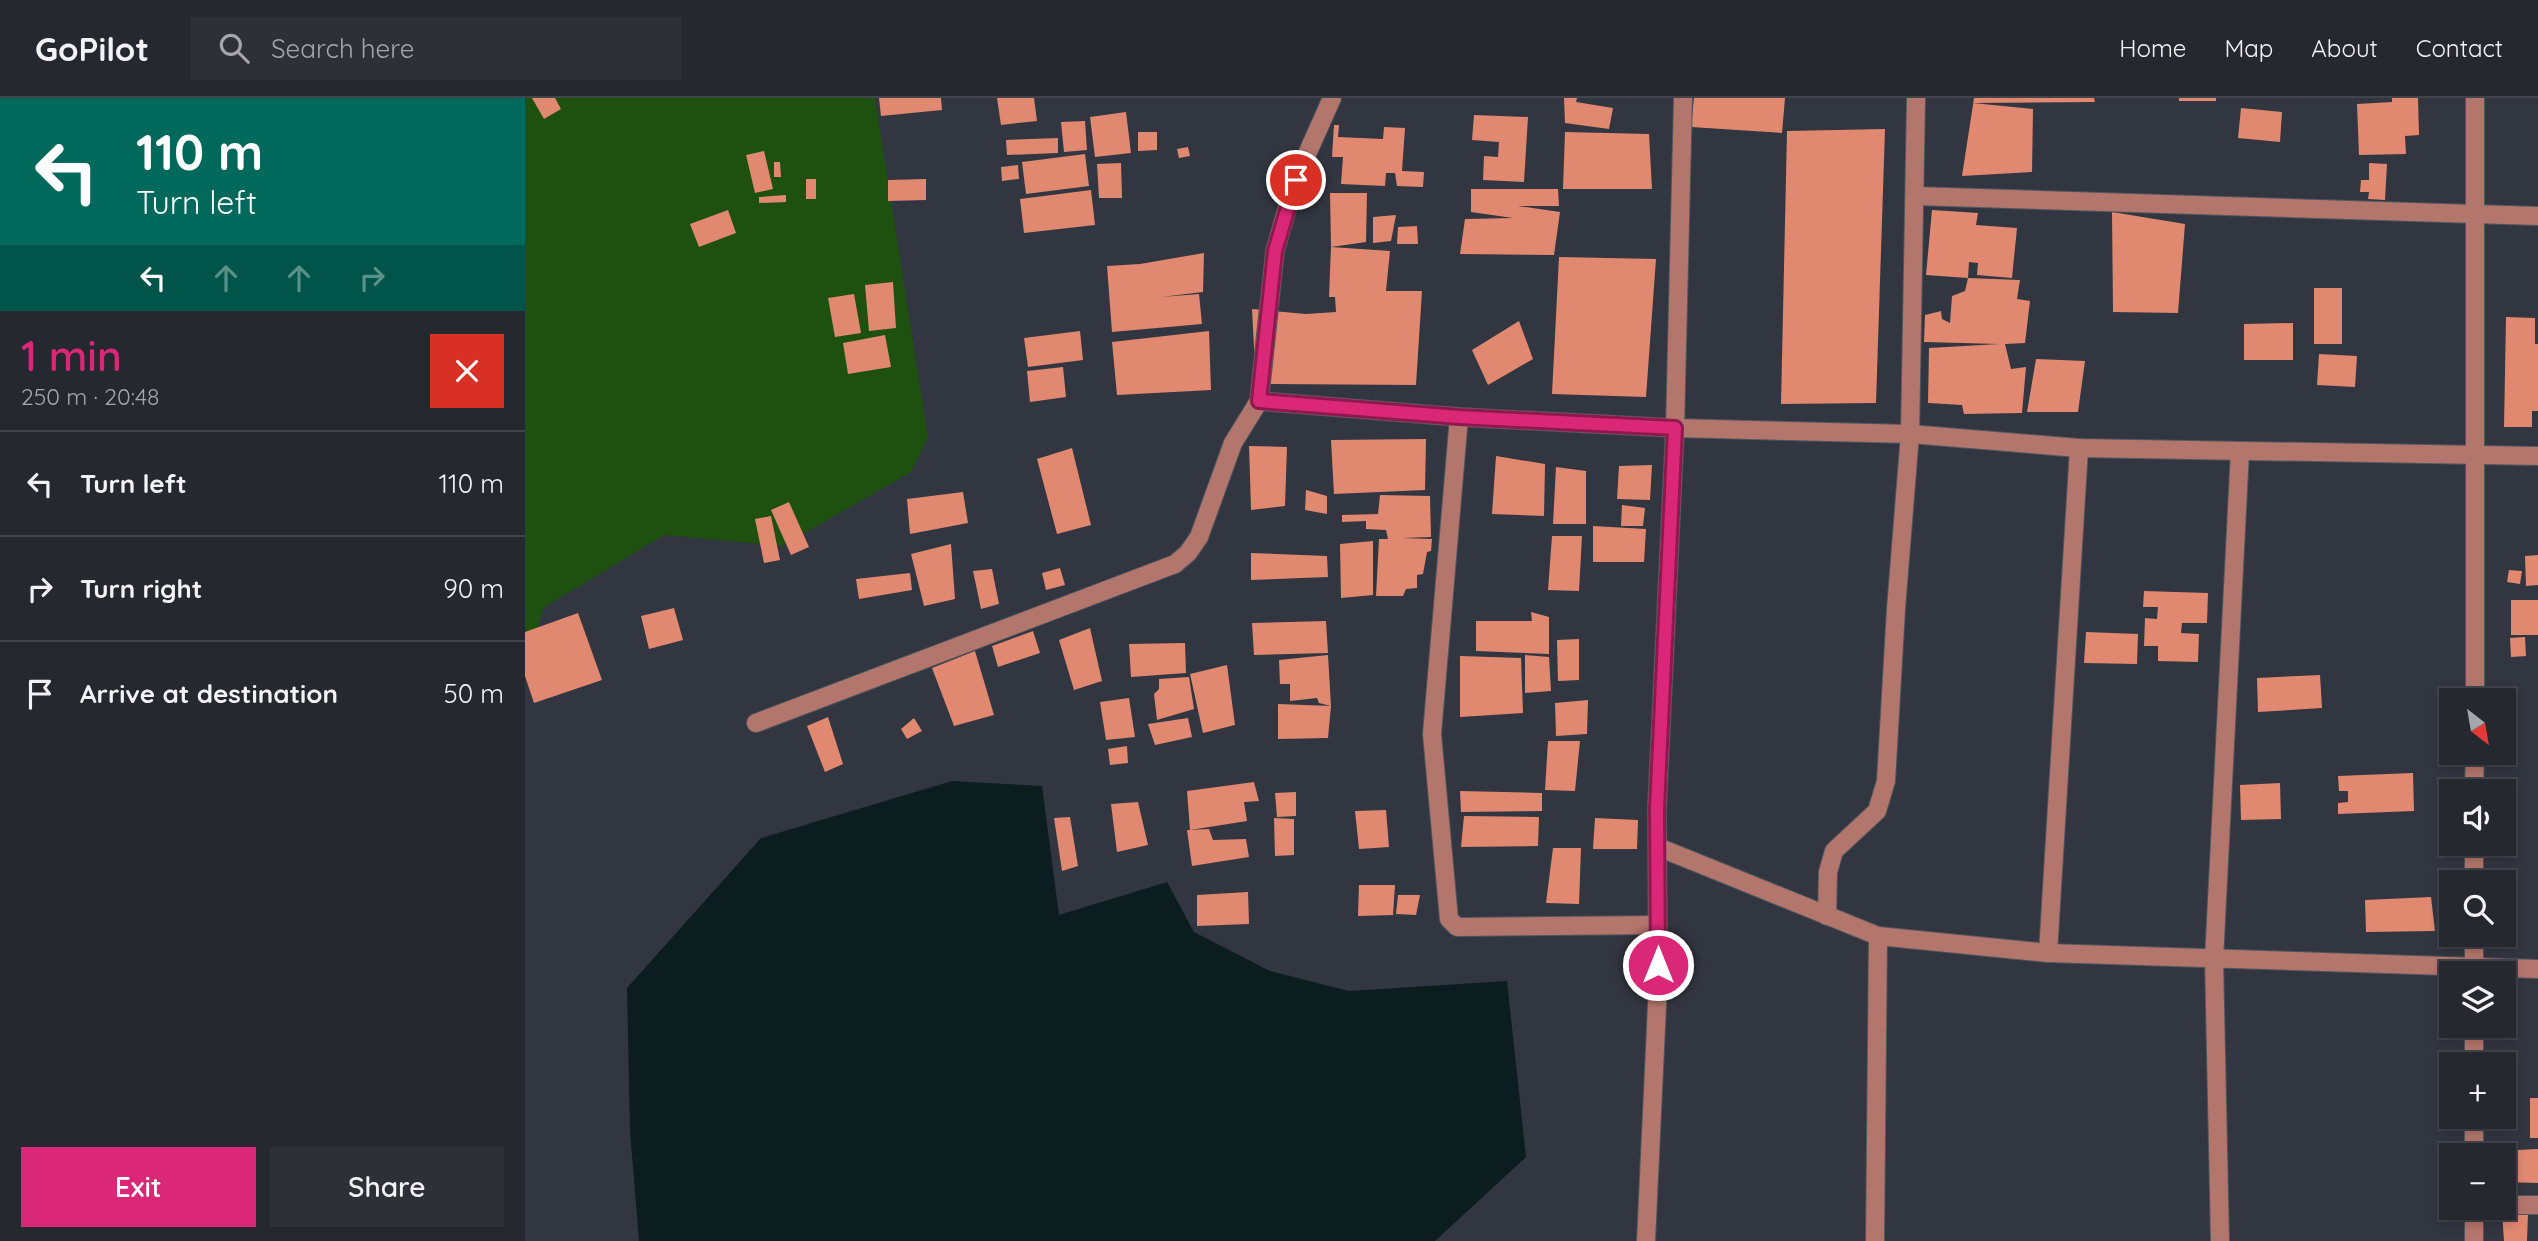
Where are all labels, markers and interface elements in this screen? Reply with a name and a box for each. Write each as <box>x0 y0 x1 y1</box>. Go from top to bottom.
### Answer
search box <box>191 17 681 80</box>
text: GoPilot <box>35 28 149 69</box>
icon: search <box>215 29 253 67</box>
text: Search here <box>271 32 414 65</box>
text: Home <box>2119 33 2186 63</box>
text: Map <box>2224 33 2273 63</box>
text: About <box>2311 33 2378 63</box>
text: Contact <box>2416 33 2503 63</box>
text: 110 m <box>136 121 263 182</box>
icon: left <box>21 126 112 217</box>
pin <box>1266 150 1326 210</box>
icon: arrive <box>1277 161 1315 199</box>
text: Turn left <box>136 182 257 222</box>
icon: left <box>134 259 172 297</box>
icon: ahead <box>207 259 245 297</box>
icon: ahead <box>280 259 318 297</box>
icon: right <box>353 259 391 297</box>
text: 1 min <box>21 329 122 382</box>
button: close <box>430 334 504 408</box>
text: 250 m · 20:48 <box>21 382 160 411</box>
icon: left <box>21 465 59 503</box>
text: Turn left <box>80 467 187 500</box>
text: 110 m <box>438 467 504 500</box>
icon: right <box>21 570 59 608</box>
text: Turn right <box>80 572 202 605</box>
text: 90 m <box>443 572 504 605</box>
icon: arrive <box>21 675 59 713</box>
text: Arrive at destination <box>80 677 338 710</box>
text: 50 m <box>444 677 504 710</box>
north arrow <box>2439 688 2517 765</box>
map controls <box>2439 688 2516 1220</box>
button: sound <box>2439 779 2516 856</box>
button: search <box>2439 870 2516 947</box>
position arrow <box>1621 928 1695 1002</box>
button: layers <box>2439 961 2516 1038</box>
button: + <box>2439 1052 2516 1129</box>
button: − <box>2439 1143 2516 1220</box>
button: Exit <box>21 1147 256 1227</box>
button: Share <box>270 1147 504 1227</box>

